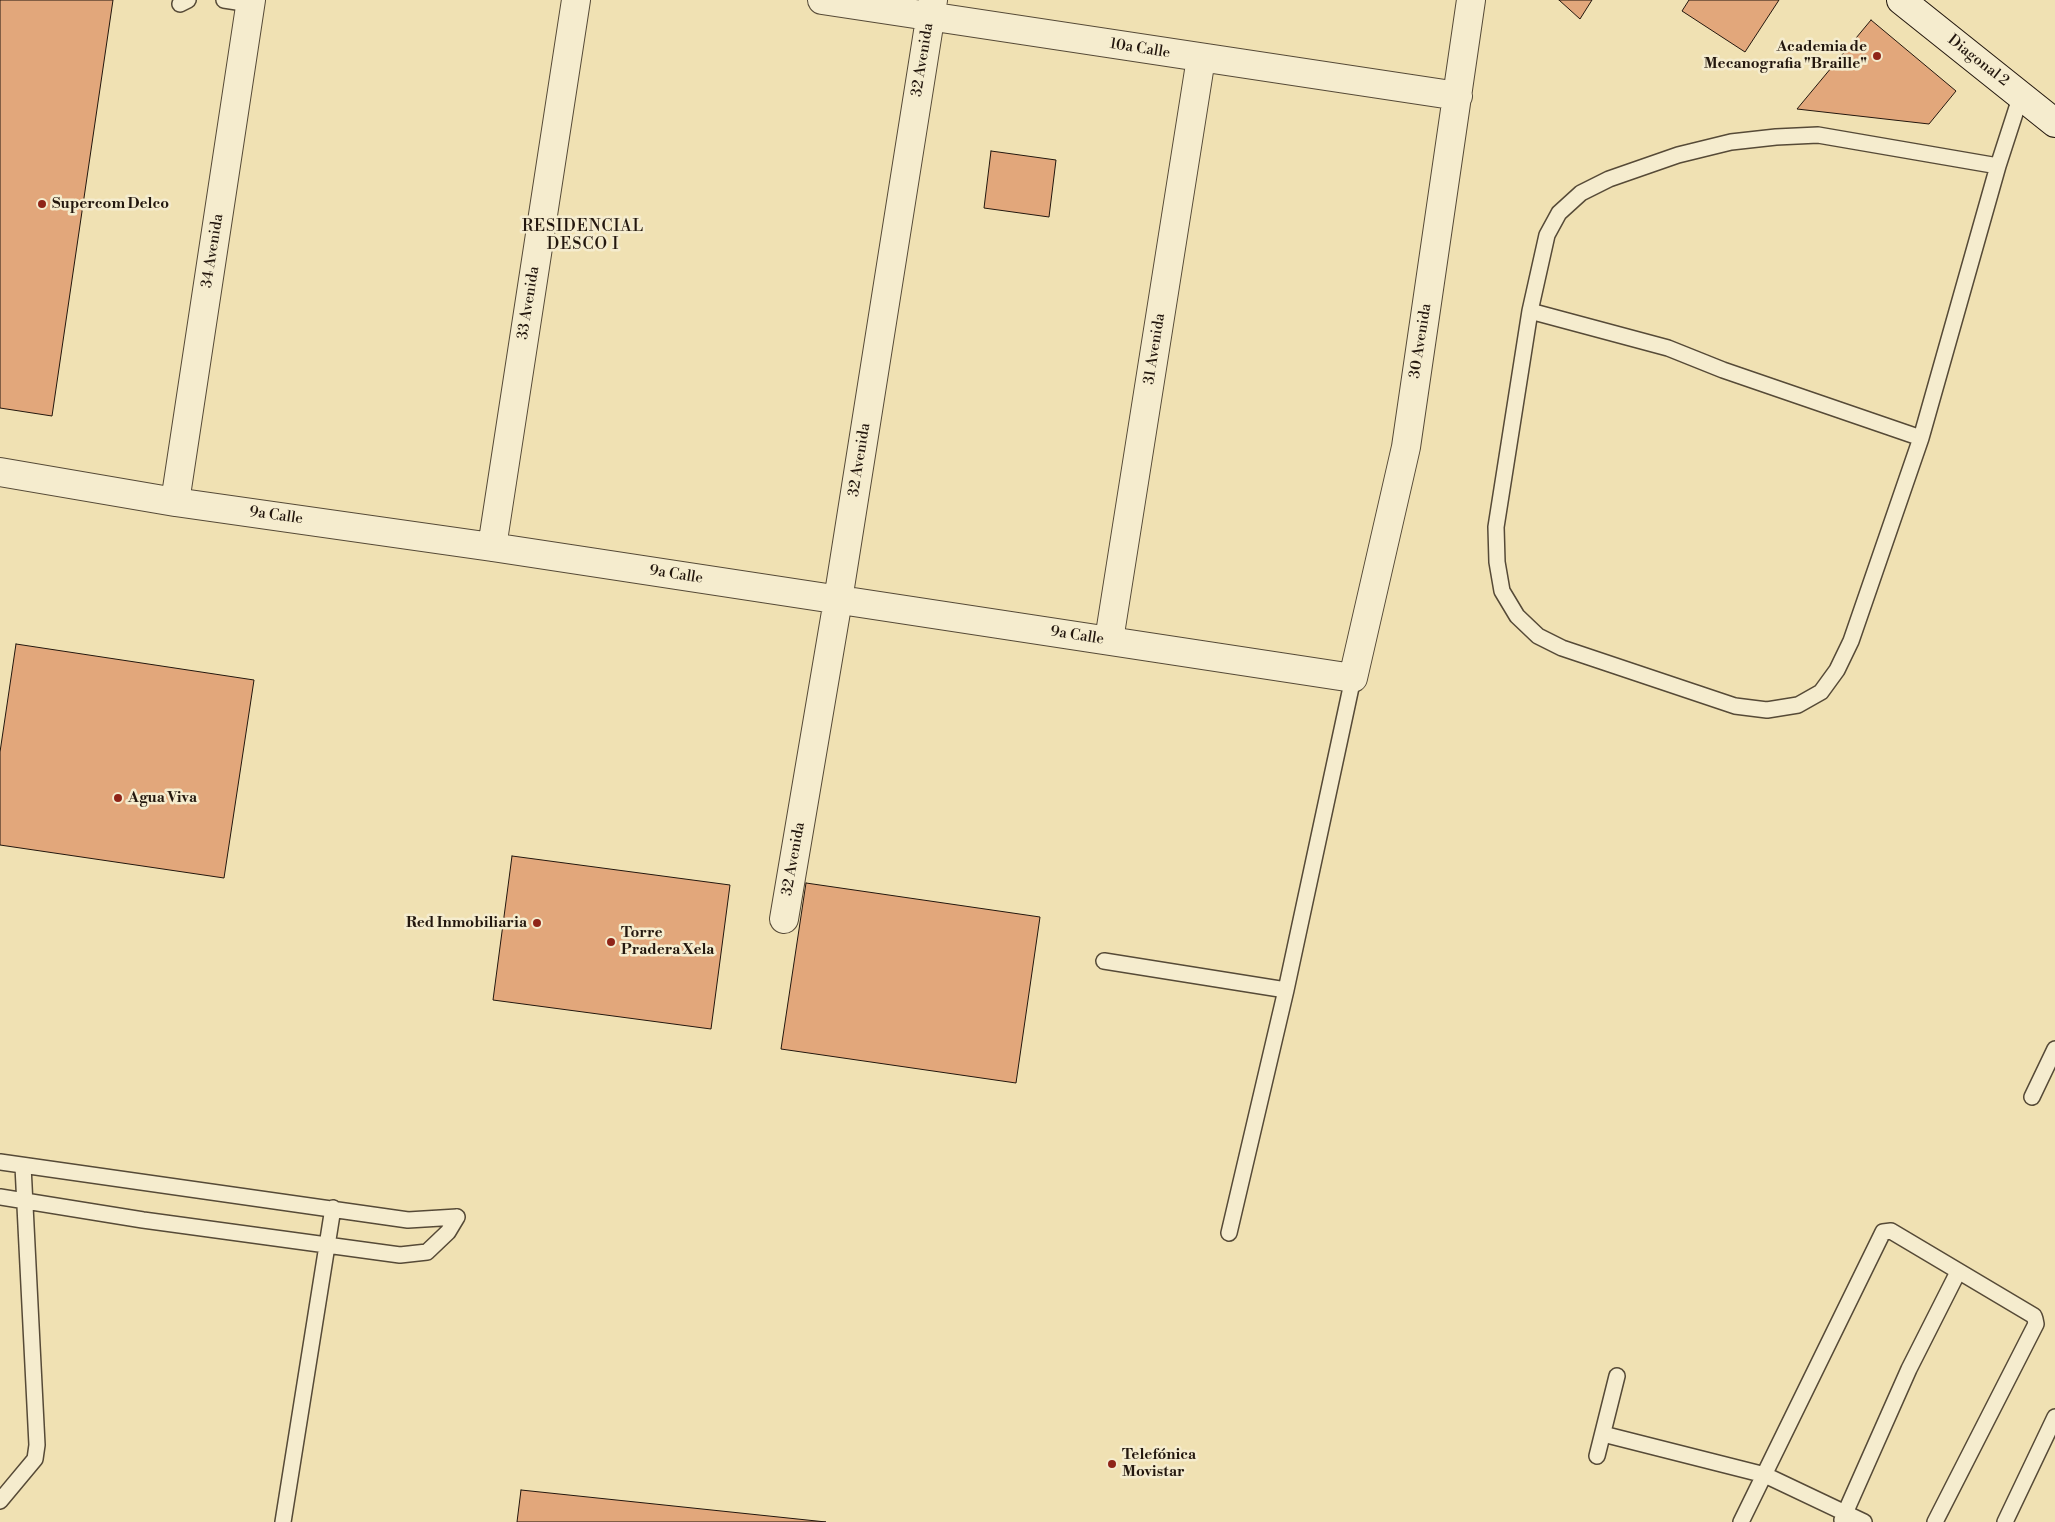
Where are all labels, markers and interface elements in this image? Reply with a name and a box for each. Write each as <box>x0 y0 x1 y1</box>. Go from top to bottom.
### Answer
street label: 32 Avenida <box>908 22 938 98</box>
street label: Diagonal 2 <box>1944 31 2012 91</box>
street label: 10a Calle <box>1108 35 1172 63</box>
place label: Academia de Mecanografia "Braille" <box>1704 38 1867 73</box>
marker: Academia de Mecanografia "Braille" <box>1871 50 1883 62</box>
place label: Supercom Delco <box>52 195 169 213</box>
marker: Supercom Delco <box>36 198 48 210</box>
street label: 34 Avenida <box>198 213 228 289</box>
district label: RESIDENCIAL DESCO I <box>521 217 645 255</box>
street label: 33 Avenida <box>514 265 544 341</box>
street label: 30 Avenida <box>1406 302 1436 380</box>
street label: 31 Avenida <box>1140 312 1170 386</box>
street label: 32 Avenida <box>845 422 875 498</box>
street label: 9a Calle <box>248 503 304 529</box>
street label: 9a Calle <box>648 562 704 588</box>
street label: 9a Calle <box>1049 623 1105 649</box>
place label: Agua Viva <box>128 789 197 807</box>
marker: Agua Viva <box>112 792 124 804</box>
street label: 32 Avenida <box>779 821 809 897</box>
place label: Red Inmobiliaria <box>406 914 527 932</box>
marker: Red Inmobiliaria <box>531 917 543 929</box>
place label: Torre Pradera Xela <box>621 924 714 959</box>
marker: Torre Pradera Xela <box>605 936 617 948</box>
place label: Telefónica Movistar <box>1122 1446 1196 1481</box>
marker: Telefónica Movistar <box>1106 1458 1118 1470</box>

